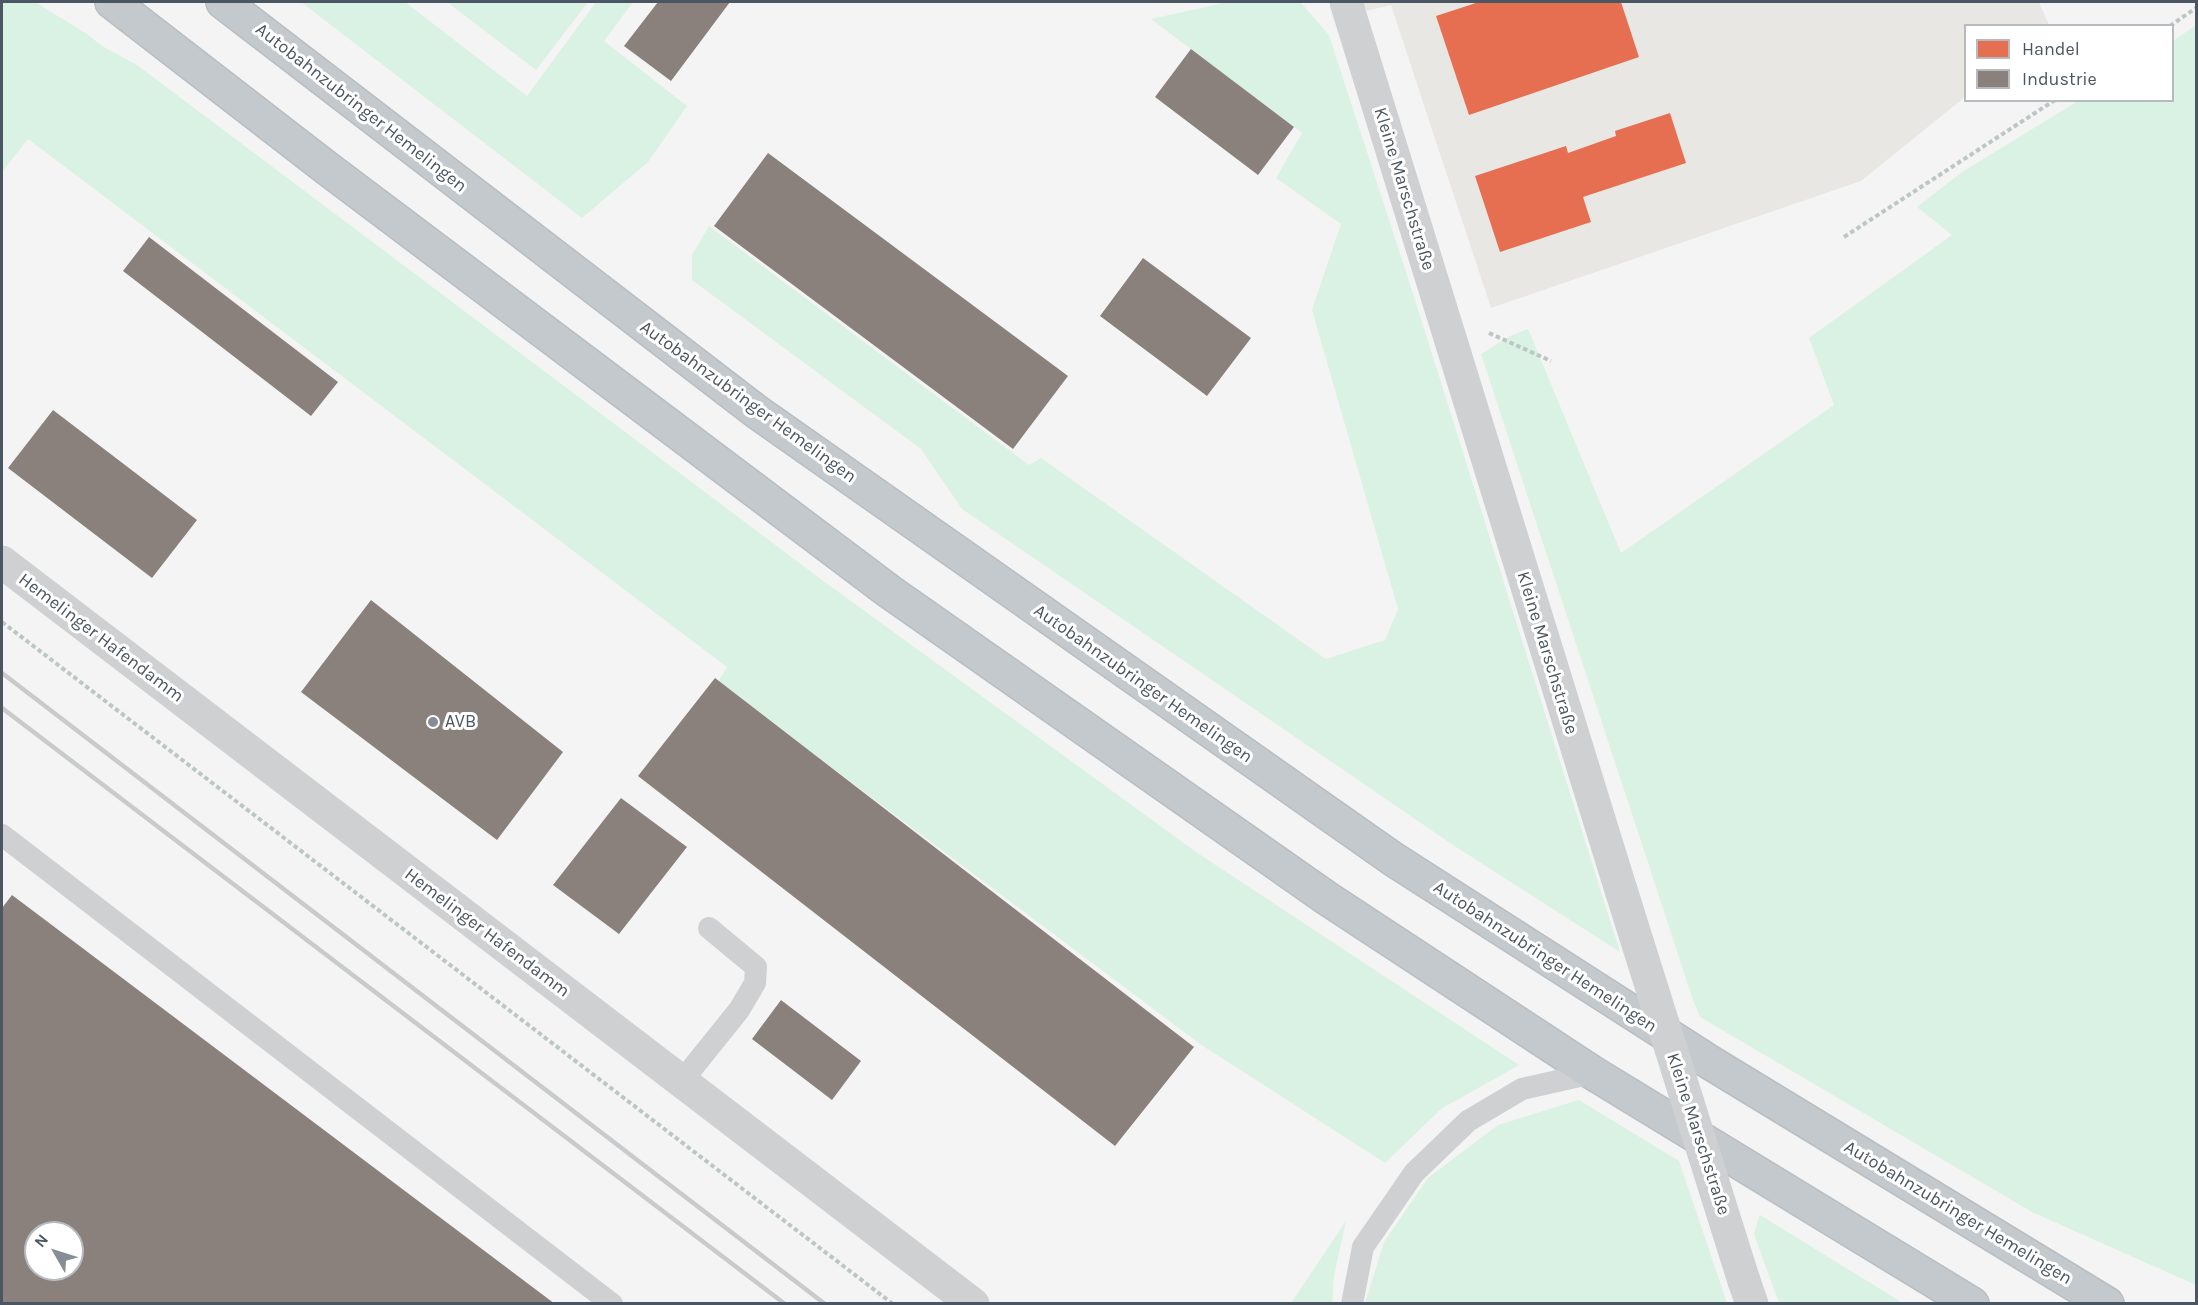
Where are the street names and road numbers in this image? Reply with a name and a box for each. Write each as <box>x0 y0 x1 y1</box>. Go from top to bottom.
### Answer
street label: Autobahnzubringer Hemelingen <box>251 19 471 197</box>
street label: Kleine Marschstraße <box>1369 105 1439 273</box>
street label: Autobahnzubringer Hemelingen <box>636 316 860 488</box>
street label: Hemelinger Hafendamm <box>14 569 188 707</box>
street label: Kleine Marschstraße <box>1512 569 1582 737</box>
street label: Autobahnzubringer Hemelingen <box>1029 600 1257 768</box>
street label: Hemelinger Hafendamm <box>400 864 574 1002</box>
street label: Autobahnzubringer Hemelingen <box>1429 877 1661 1037</box>
street label: Kleine Marschstraße <box>1662 1050 1734 1218</box>
street label: Autobahnzubringer Hemelingen <box>1840 1136 2076 1290</box>

